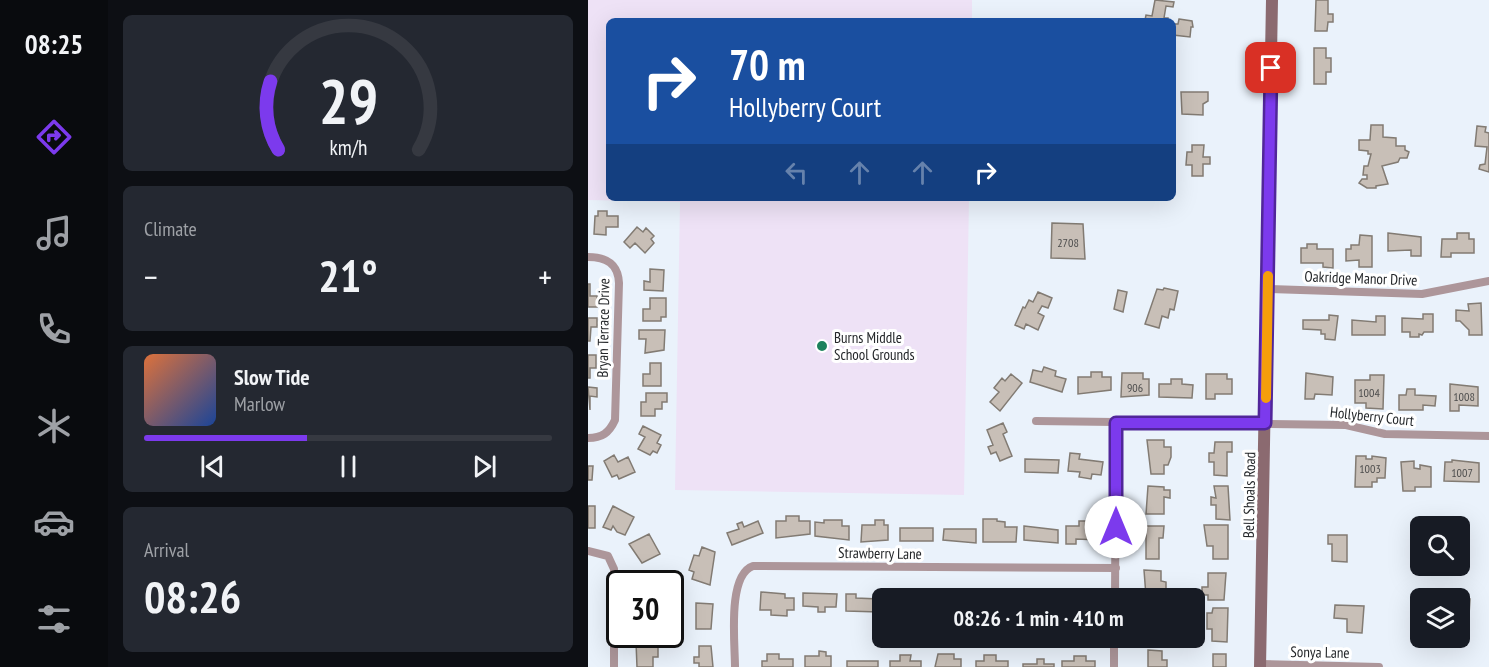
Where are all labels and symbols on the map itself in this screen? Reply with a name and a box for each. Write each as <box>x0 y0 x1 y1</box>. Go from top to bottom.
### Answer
pin <box>1245 42 1296 93</box>
house number: 2708 <box>1057 235 1079 250</box>
street label: Oakridge Manor Drive <box>1304 267 1418 289</box>
street label: Bryan Terrace Drive <box>593 278 613 378</box>
place label: Burns Middle School Grounds <box>834 328 915 364</box>
marker: Burns Middle School Grounds <box>815 339 829 353</box>
house number: 906 <box>1127 380 1143 395</box>
house number: 1004 <box>1358 385 1380 400</box>
house number: 1008 <box>1453 389 1475 404</box>
street label: Hollyberry Court <box>1329 402 1415 430</box>
street label: Bell Shoals Road <box>1239 452 1259 538</box>
house number: 1003 <box>1359 461 1381 476</box>
house number: 1007 <box>1451 465 1473 480</box>
position arrow <box>1084 495 1148 559</box>
street label: Strawberry Lane <box>838 543 922 563</box>
speed limit sign: 30 <box>606 570 684 648</box>
street label: Sonya Lane <box>1290 642 1350 662</box>

